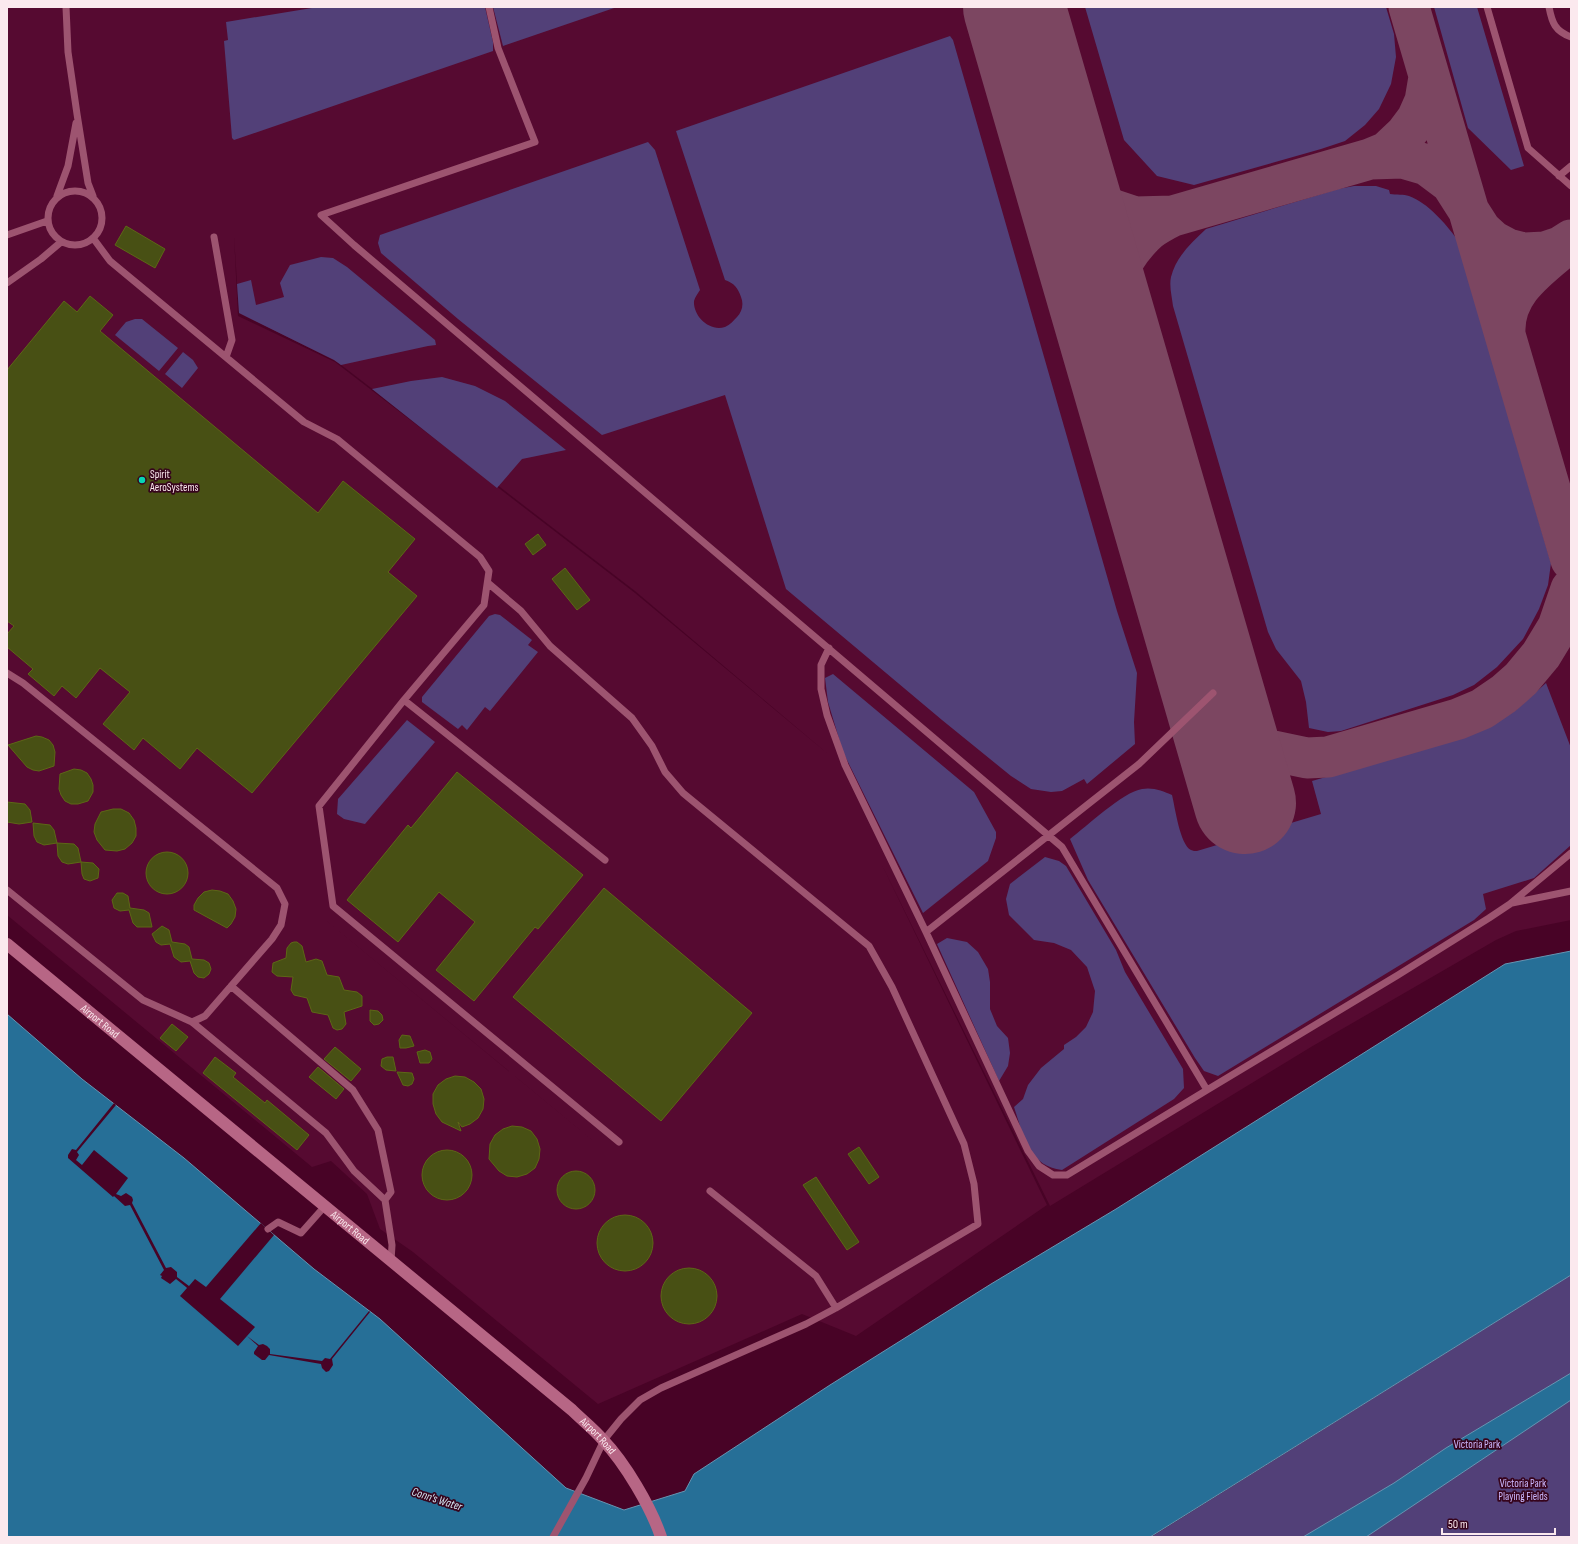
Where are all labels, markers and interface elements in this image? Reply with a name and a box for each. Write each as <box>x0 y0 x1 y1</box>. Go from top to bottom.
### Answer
place label: Spirit AeroSystems <box>149 468 198 494</box>
marker: Spirit AeroSystems <box>137 475 147 485</box>
street label: Airport Road <box>77 1001 122 1041</box>
street label: Airport Road <box>327 1207 372 1247</box>
street label: Airport Road <box>577 1414 619 1457</box>
park label: Victoria Park <box>1454 1438 1501 1451</box>
park label: Victoria Park Playing Fields <box>1498 1477 1548 1503</box>
water label: Conn's Water <box>410 1484 465 1515</box>
scale bar <box>1442 1510 1555 1536</box>
text: 50 m <box>1448 1517 1468 1532</box>

